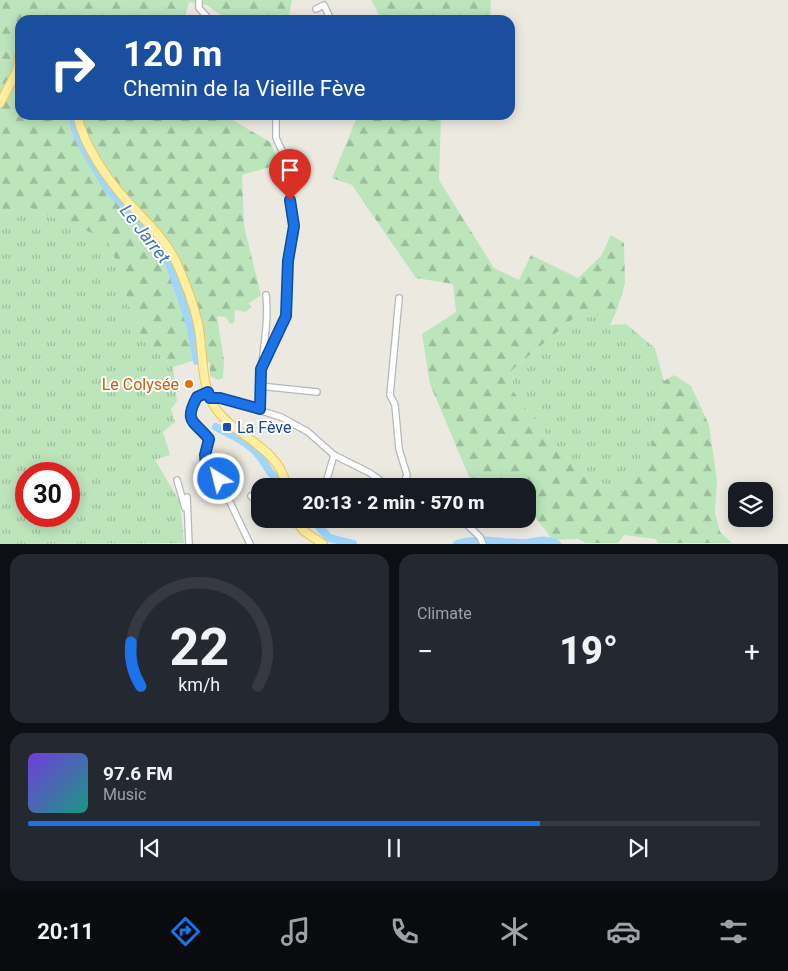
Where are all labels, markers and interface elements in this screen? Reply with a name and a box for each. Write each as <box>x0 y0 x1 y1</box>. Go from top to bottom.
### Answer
text: 120 m <box>123 34 222 75</box>
icon: right <box>40 35 105 100</box>
text: Chemin de la Vieille Fève <box>123 76 366 101</box>
pin <box>269 149 311 200</box>
icon: arrive <box>276 156 304 184</box>
water label: Le Jarret <box>116 200 175 268</box>
place label: Le Colysée <box>102 375 179 394</box>
marker: Le Colysée <box>183 378 195 390</box>
place label: La Fève <box>237 418 291 437</box>
marker: La Fève <box>221 421 233 433</box>
position arrow <box>192 452 244 504</box>
speed limit sign: 30 <box>15 462 80 527</box>
map controls <box>728 482 773 527</box>
button: layers <box>728 482 773 527</box>
text: 20:13 · 2 min · 570 m <box>302 491 485 514</box>
text: Climate <box>417 604 472 623</box>
text: 22 <box>170 617 229 678</box>
text: 19° <box>559 629 618 673</box>
text: − <box>417 635 433 668</box>
text: + <box>744 635 760 668</box>
text: km/h <box>179 674 220 695</box>
text: 97.6 FM <box>103 762 173 785</box>
text: Music <box>103 785 146 804</box>
icon: previous <box>136 834 164 862</box>
icon: pause <box>380 834 408 862</box>
icon: next <box>624 834 652 862</box>
icon: directions <box>168 914 203 949</box>
icon: music <box>278 914 313 949</box>
icon: phone <box>387 914 422 949</box>
icon: climate <box>497 914 532 949</box>
icon: car <box>606 914 641 949</box>
icon: filters <box>716 914 751 949</box>
text: 20:11 <box>37 919 94 944</box>

